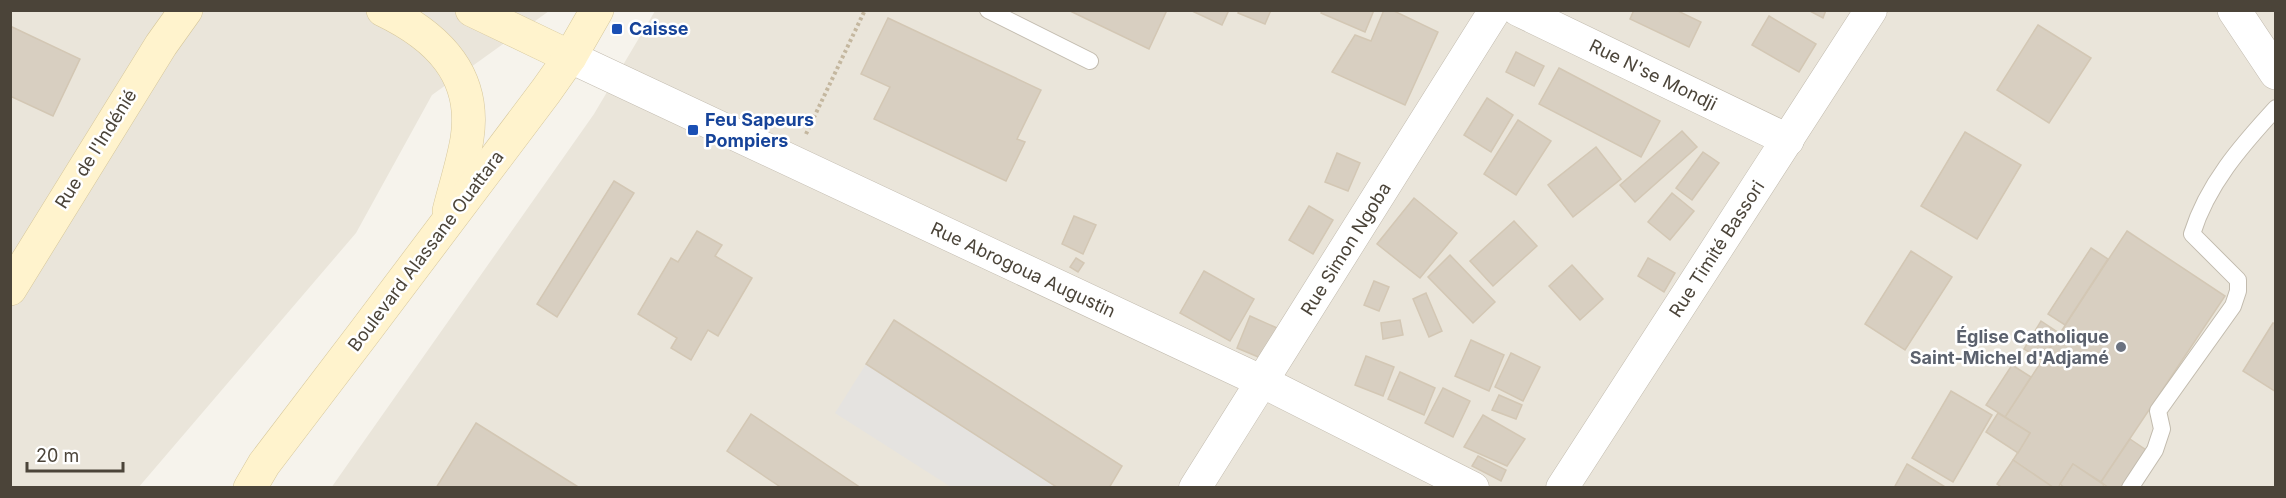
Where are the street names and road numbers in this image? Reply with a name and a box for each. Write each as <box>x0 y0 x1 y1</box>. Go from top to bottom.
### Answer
street label: Rue N'se Mondji <box>1586 35 1720 115</box>
street label: Rue de l'Indénié <box>50 85 141 212</box>
street label: Boulevard Alassane Ouattara <box>343 146 508 355</box>
street label: Rue Timité Bassori <box>1665 177 1768 321</box>
street label: Rue Simon Ngoba <box>1296 178 1395 319</box>
street label: Rue Abrogoua Augustin <box>928 217 1119 322</box>

